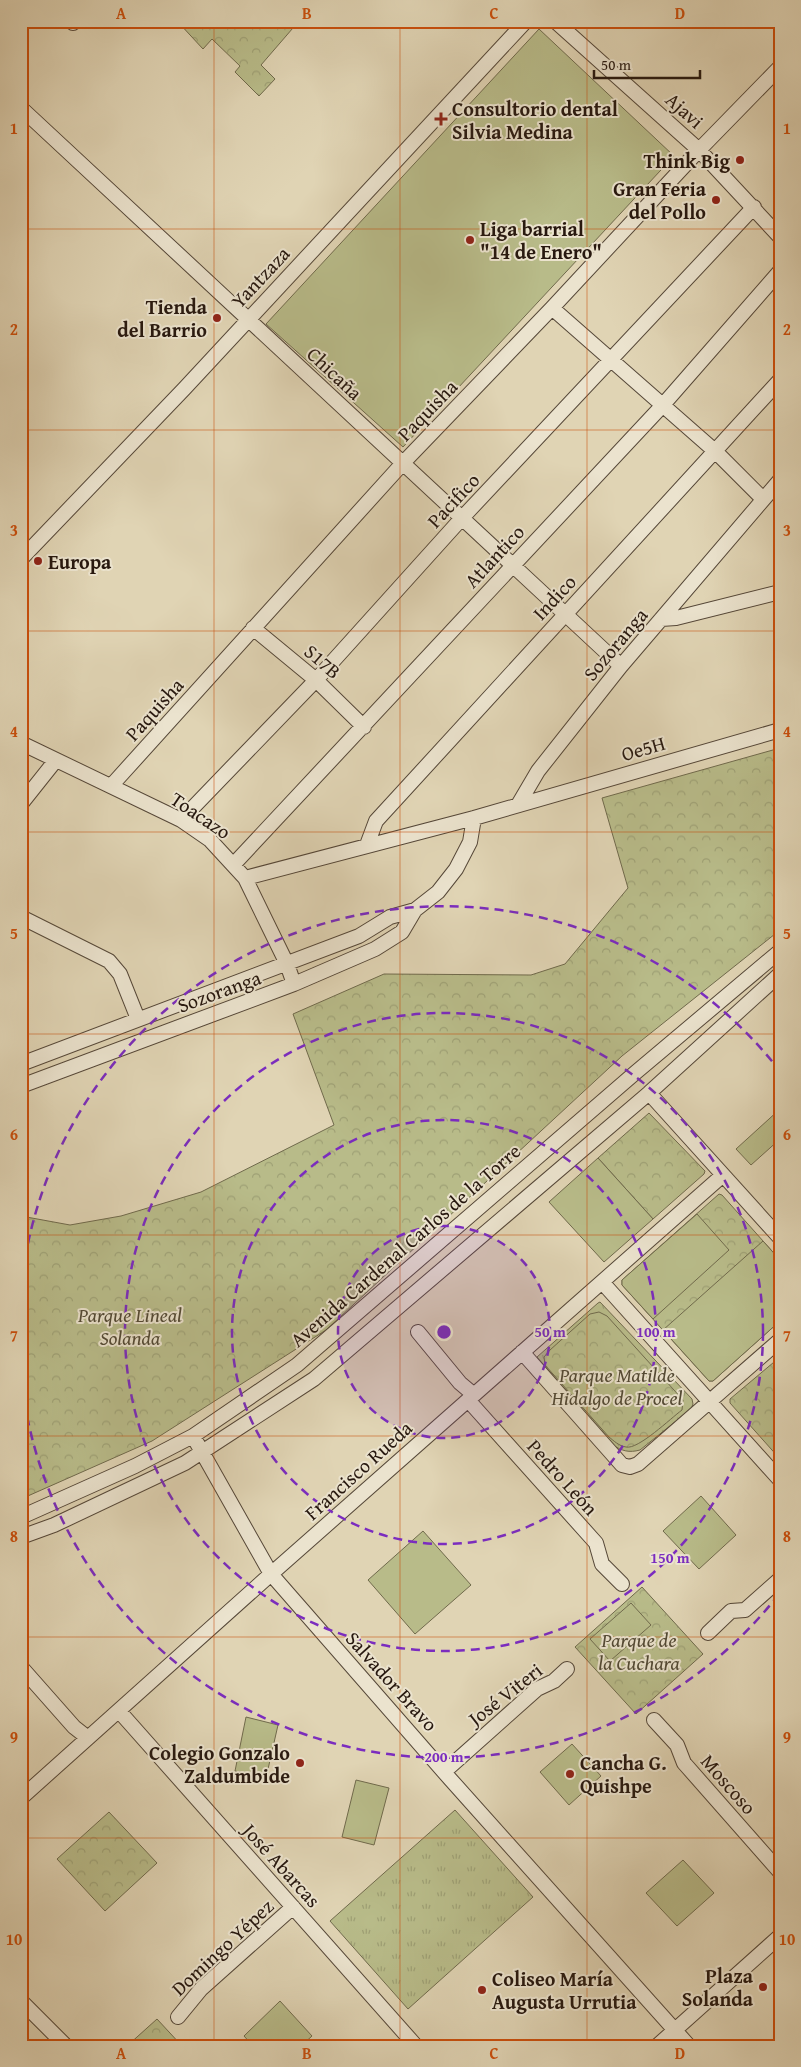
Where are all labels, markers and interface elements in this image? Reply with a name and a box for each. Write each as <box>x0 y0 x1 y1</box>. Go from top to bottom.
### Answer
text: A <box>116 1 127 25</box>
text: B <box>302 1 312 25</box>
text: C <box>489 1 499 25</box>
text: D <box>675 1 685 25</box>
scale bar <box>594 48 700 80</box>
text: 50 m <box>601 54 632 75</box>
street label: Ajavi <box>660 85 711 135</box>
place label: Consultorio dental Silvia Medina <box>452 94 618 146</box>
marker: Consultorio dental Silvia Medina <box>434 112 448 126</box>
text: 1 <box>10 116 18 140</box>
text: 1 <box>783 116 791 140</box>
place label: Think Big <box>643 146 730 175</box>
marker: Think Big <box>734 154 746 166</box>
place label: Gran Feria del Pollo <box>613 174 707 226</box>
marker: Gran Feria del Pollo <box>710 194 722 206</box>
place label: Liga barrial "14 de Enero" <box>480 214 602 266</box>
marker: Liga barrial "14 de Enero" <box>464 234 476 246</box>
street label: Yantzaza <box>224 239 297 314</box>
place label: Tienda del Barrio <box>117 292 208 344</box>
marker: Tienda del Barrio <box>211 312 223 324</box>
text: 2 <box>10 317 18 341</box>
text: 2 <box>783 317 791 341</box>
street label: Chicaña <box>301 340 370 407</box>
street label: Paquisha <box>390 372 464 447</box>
street label: Pacifico <box>420 466 486 534</box>
text: 3 <box>10 518 18 542</box>
street label: Atlantico <box>457 518 531 594</box>
text: 3 <box>783 518 791 542</box>
place label: Europa <box>48 547 112 576</box>
marker: Europa <box>32 555 44 567</box>
street label: Indico <box>525 568 583 626</box>
street label: Sozoranga <box>576 601 654 687</box>
street label: S17B <box>298 637 348 685</box>
street label: Paquisha <box>118 671 190 747</box>
text: 4 <box>10 719 18 743</box>
text: 4 <box>783 719 791 743</box>
street label: Oe5H <box>618 728 668 768</box>
street label: Toacazo <box>165 784 237 846</box>
text: 5 <box>10 921 18 945</box>
text: 5 <box>783 921 791 945</box>
street label: Sozoranga <box>173 962 265 1020</box>
text: 6 <box>10 1122 18 1146</box>
text: 6 <box>783 1122 791 1146</box>
street label: Avenida Cardenal Carlos de la Torre <box>283 1136 527 1354</box>
park label: Parque Lineal Solanda <box>77 1300 182 1352</box>
text: 50 m <box>534 1321 566 1342</box>
text: 100 m <box>636 1321 676 1342</box>
text: 7 <box>10 1323 18 1347</box>
centre of rings <box>435 1323 453 1341</box>
text: 7 <box>783 1323 791 1347</box>
park label: Parque Matilde Hidalgo de Procel <box>550 1360 683 1412</box>
street label: Francisco Rueda <box>298 1413 419 1526</box>
street label: Pedro León <box>521 1432 605 1522</box>
text: 8 <box>10 1524 18 1548</box>
text: 8 <box>783 1524 791 1548</box>
text: 150 m <box>650 1547 690 1568</box>
street label: Salvador Bravo <box>339 1625 445 1737</box>
park label: Parque de la Cuchara <box>598 1625 680 1677</box>
street label: José Viteri <box>459 1655 549 1734</box>
text: 9 <box>10 1725 18 1749</box>
text: 9 <box>783 1725 791 1749</box>
place label: Colegio Gonzalo Zaldumbide <box>149 1738 290 1790</box>
text: 200 m <box>424 1746 464 1767</box>
street label: Moscoso <box>695 1747 763 1821</box>
place label: Cancha G. Quishpe <box>580 1748 667 1800</box>
marker: Colegio Gonzalo Zaldumbide <box>294 1757 306 1769</box>
marker: Cancha G. Quishpe <box>564 1768 576 1780</box>
street label: José Abarcas <box>234 1814 328 1914</box>
street label: Domingo Yépez <box>164 1892 280 2002</box>
text: 10 <box>6 1927 22 1951</box>
text: 10 <box>779 1927 795 1951</box>
place label: Plaza Solanda <box>682 1961 754 2013</box>
place label: Coliseo María Augusta Urrutia <box>492 1964 637 2016</box>
marker: Plaza Solanda <box>757 1981 769 1993</box>
marker: Coliseo María Augusta Urrutia <box>476 1984 488 1996</box>
text: A <box>116 2041 127 2065</box>
text: B <box>302 2041 312 2065</box>
text: C <box>489 2041 499 2065</box>
text: D <box>675 2041 685 2065</box>

